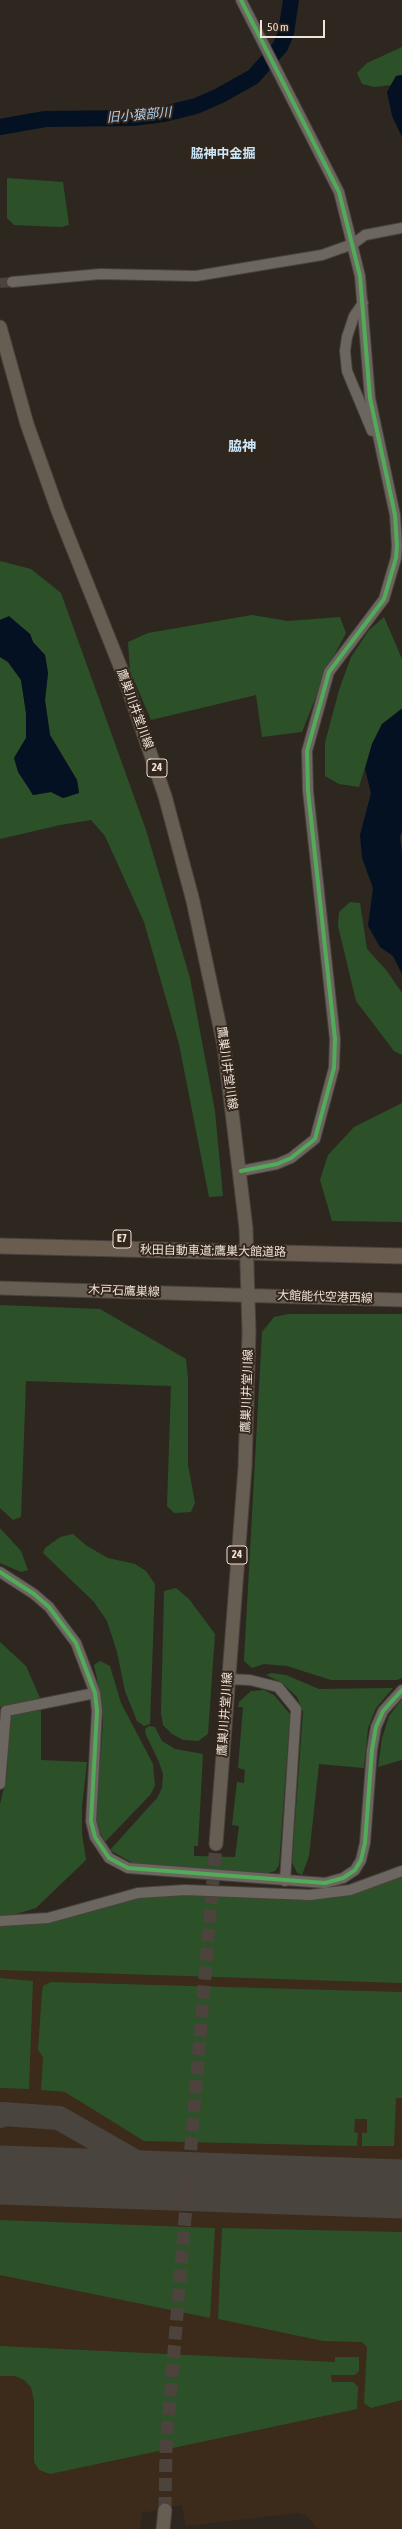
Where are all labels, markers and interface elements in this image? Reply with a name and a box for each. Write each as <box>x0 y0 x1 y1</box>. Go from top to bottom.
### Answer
scale bar <box>262 12 327 38</box>
text: 50 m <box>267 20 289 34</box>
water label: 旧小猿部川 <box>106 104 172 126</box>
district label: 脇神中金掘 <box>191 146 255 162</box>
district label: 脇神 <box>228 439 256 455</box>
street label: 鷹巣川井堂川線 <box>114 667 156 751</box>
road number: 24 <box>147 759 167 777</box>
street label: 鷹巣川井堂川線 <box>214 1025 240 1111</box>
road number: E7 <box>113 1230 131 1248</box>
street label: 秋田自動車道;鷹巣大館道路 <box>140 1243 286 1259</box>
street label: 木戸石鷹巣線 <box>88 1283 160 1299</box>
street label: 大館能代空港西線 <box>277 1288 373 1306</box>
street label: 鷹巣川井堂川線 <box>238 1349 256 1433</box>
road number: 24 <box>227 1546 247 1564</box>
street label: 鷹巣川井堂川線 <box>215 1672 235 1756</box>

